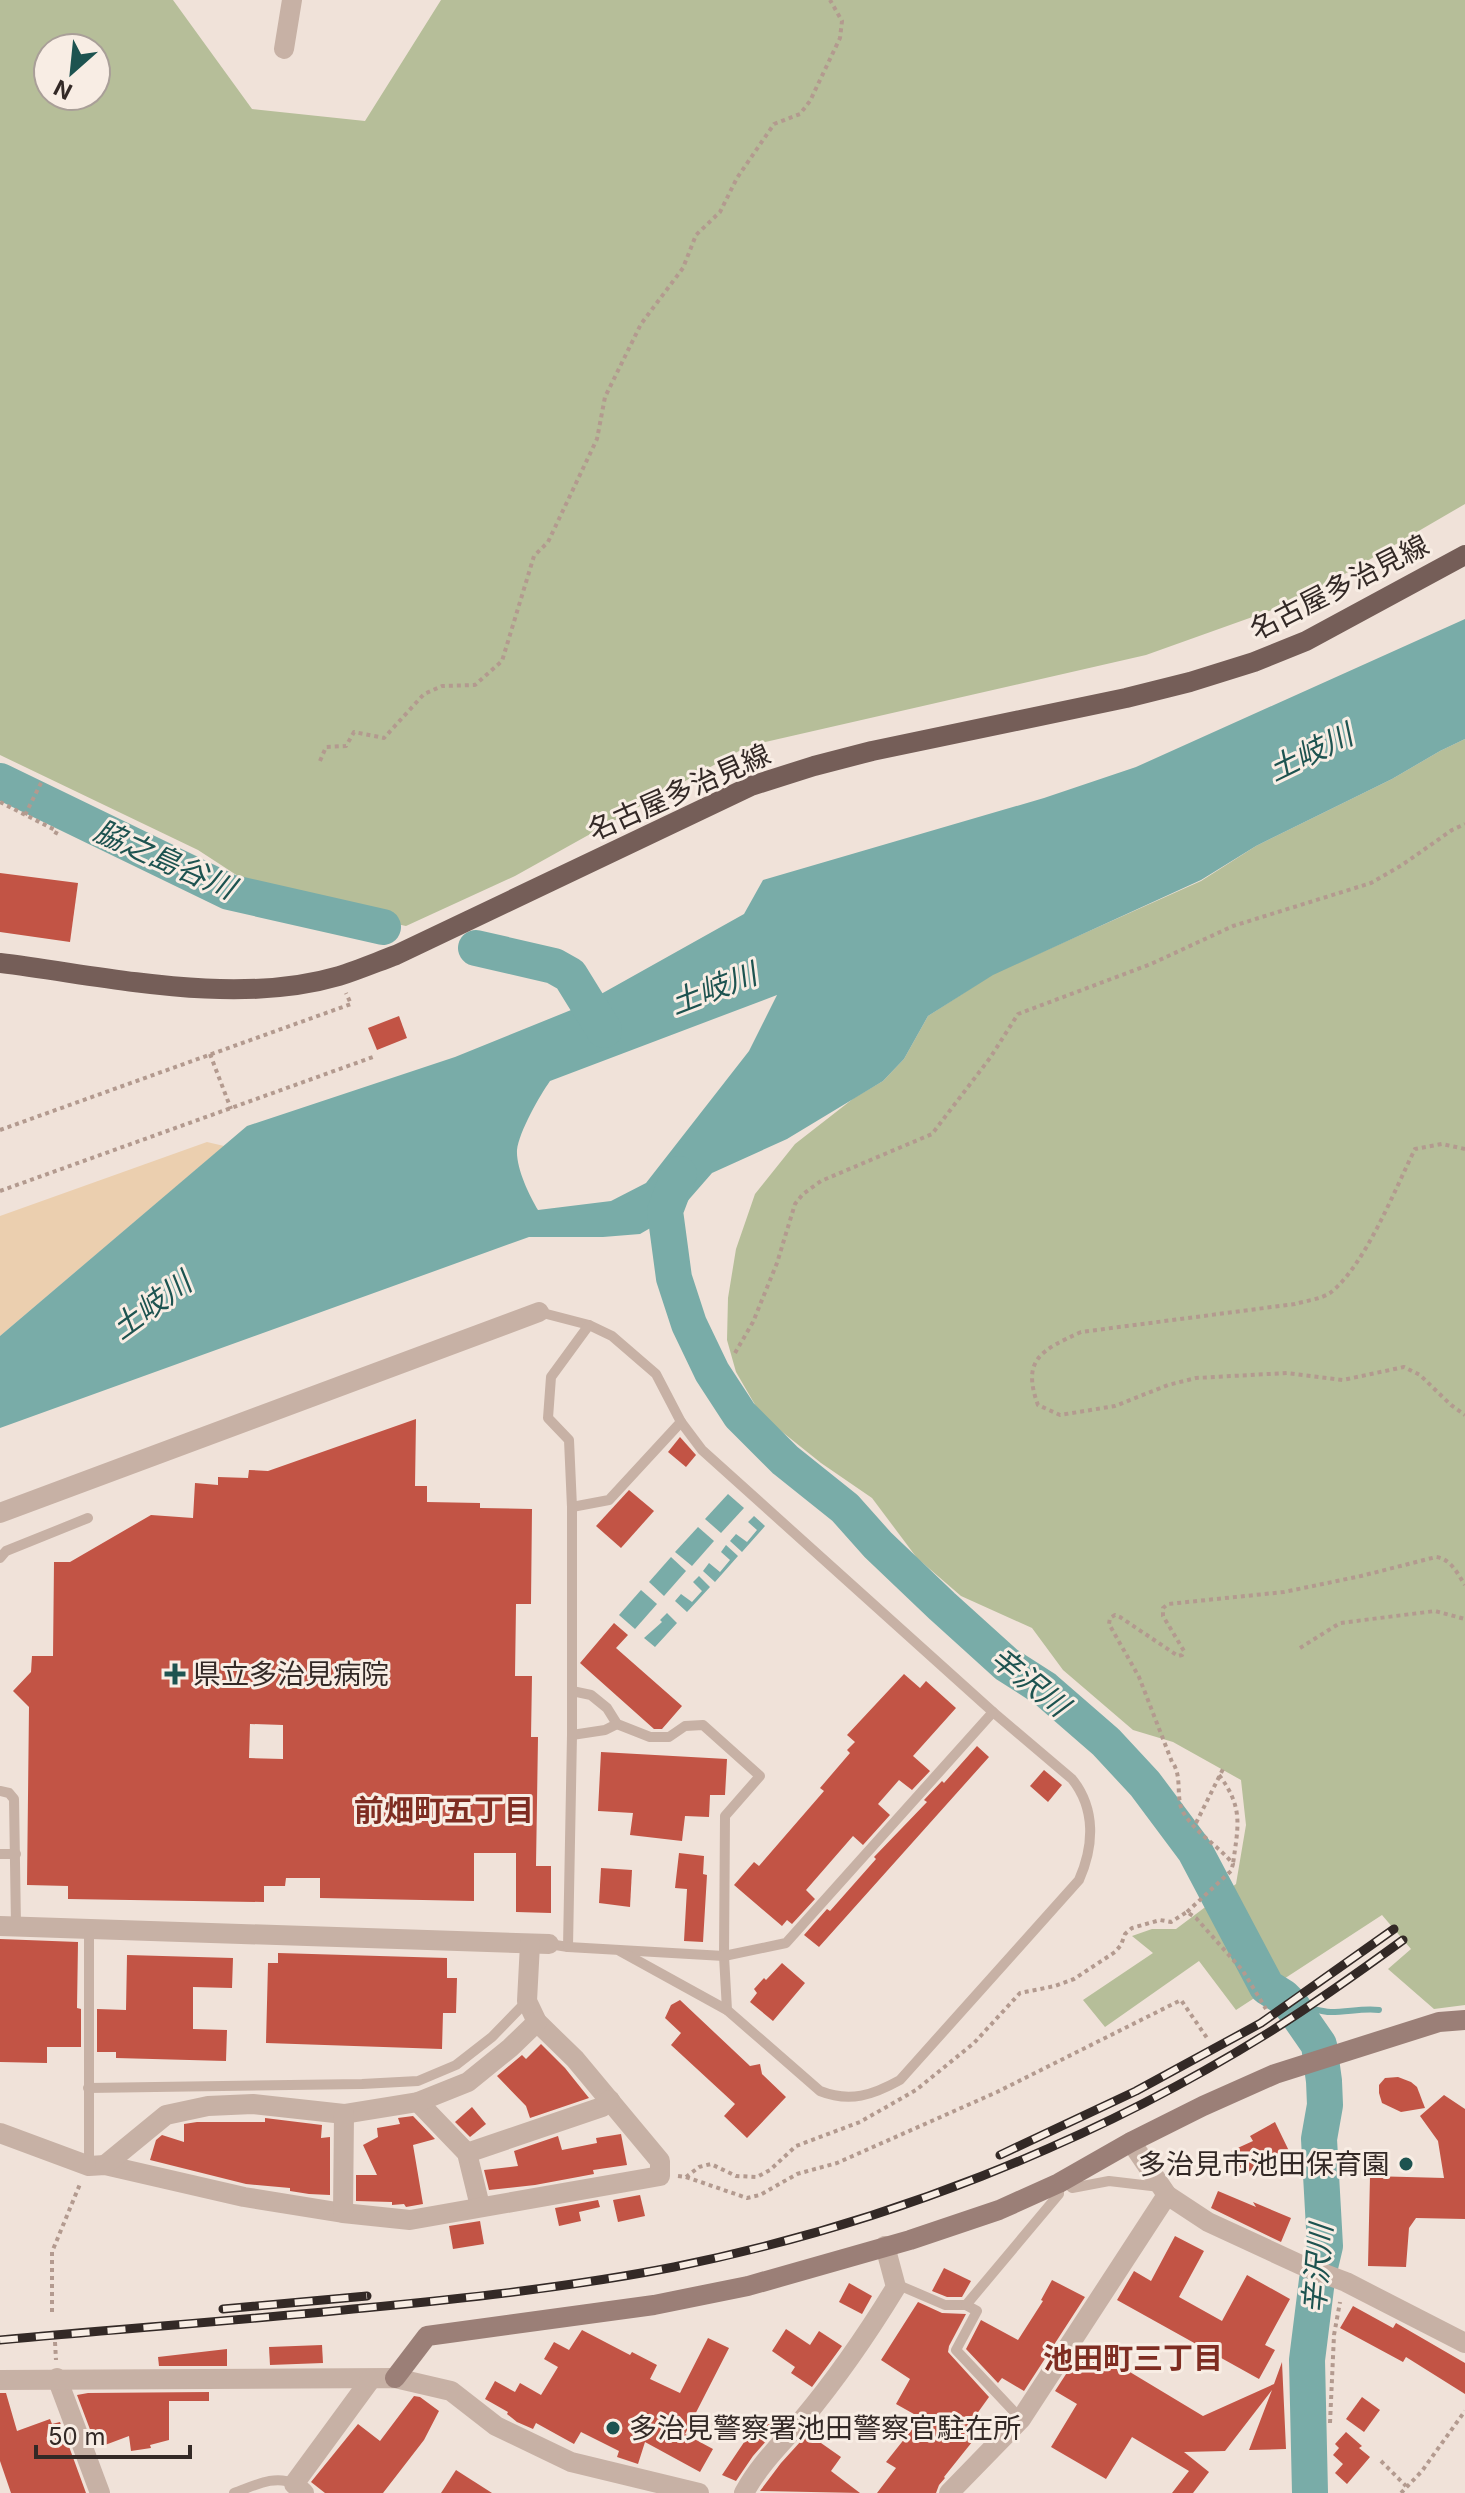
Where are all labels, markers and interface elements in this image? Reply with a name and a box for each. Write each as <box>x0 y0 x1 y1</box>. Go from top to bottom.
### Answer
north arrow <box>32 32 112 112</box>
text: N <box>50 74 76 105</box>
street label: 名古屋多治見線 <box>1244 527 1434 647</box>
water label: 土岐川 <box>1262 715 1361 788</box>
street label: 名古屋多治見線 <box>583 737 775 847</box>
water label: 脇之島谷川 <box>89 812 244 907</box>
water label: 土岐川 <box>665 954 764 1021</box>
water label: 土岐川 <box>104 1262 200 1346</box>
water label: 辛沢川 <box>984 1639 1079 1725</box>
place label: 県立多治見病院 <box>193 1657 389 1691</box>
marker: 県立多治見病院 <box>164 1663 186 1685</box>
district label: 前畑町五丁目 <box>354 1792 534 1828</box>
place label: 多治見市池田保育園 <box>1138 2147 1390 2181</box>
marker: 多治見市池田保育園 <box>1397 2155 1415 2173</box>
water label: 辛沢川 <box>1295 2220 1339 2315</box>
district label: 池田町三丁目 <box>1043 2340 1223 2376</box>
scale bar <box>36 2409 190 2459</box>
place label: 多治見警察署池田警察官駐在所 <box>629 2411 1021 2445</box>
marker: 多治見警察署池田警察官駐在所 <box>604 2419 622 2437</box>
text: 50 m <box>48 2422 106 2451</box>

